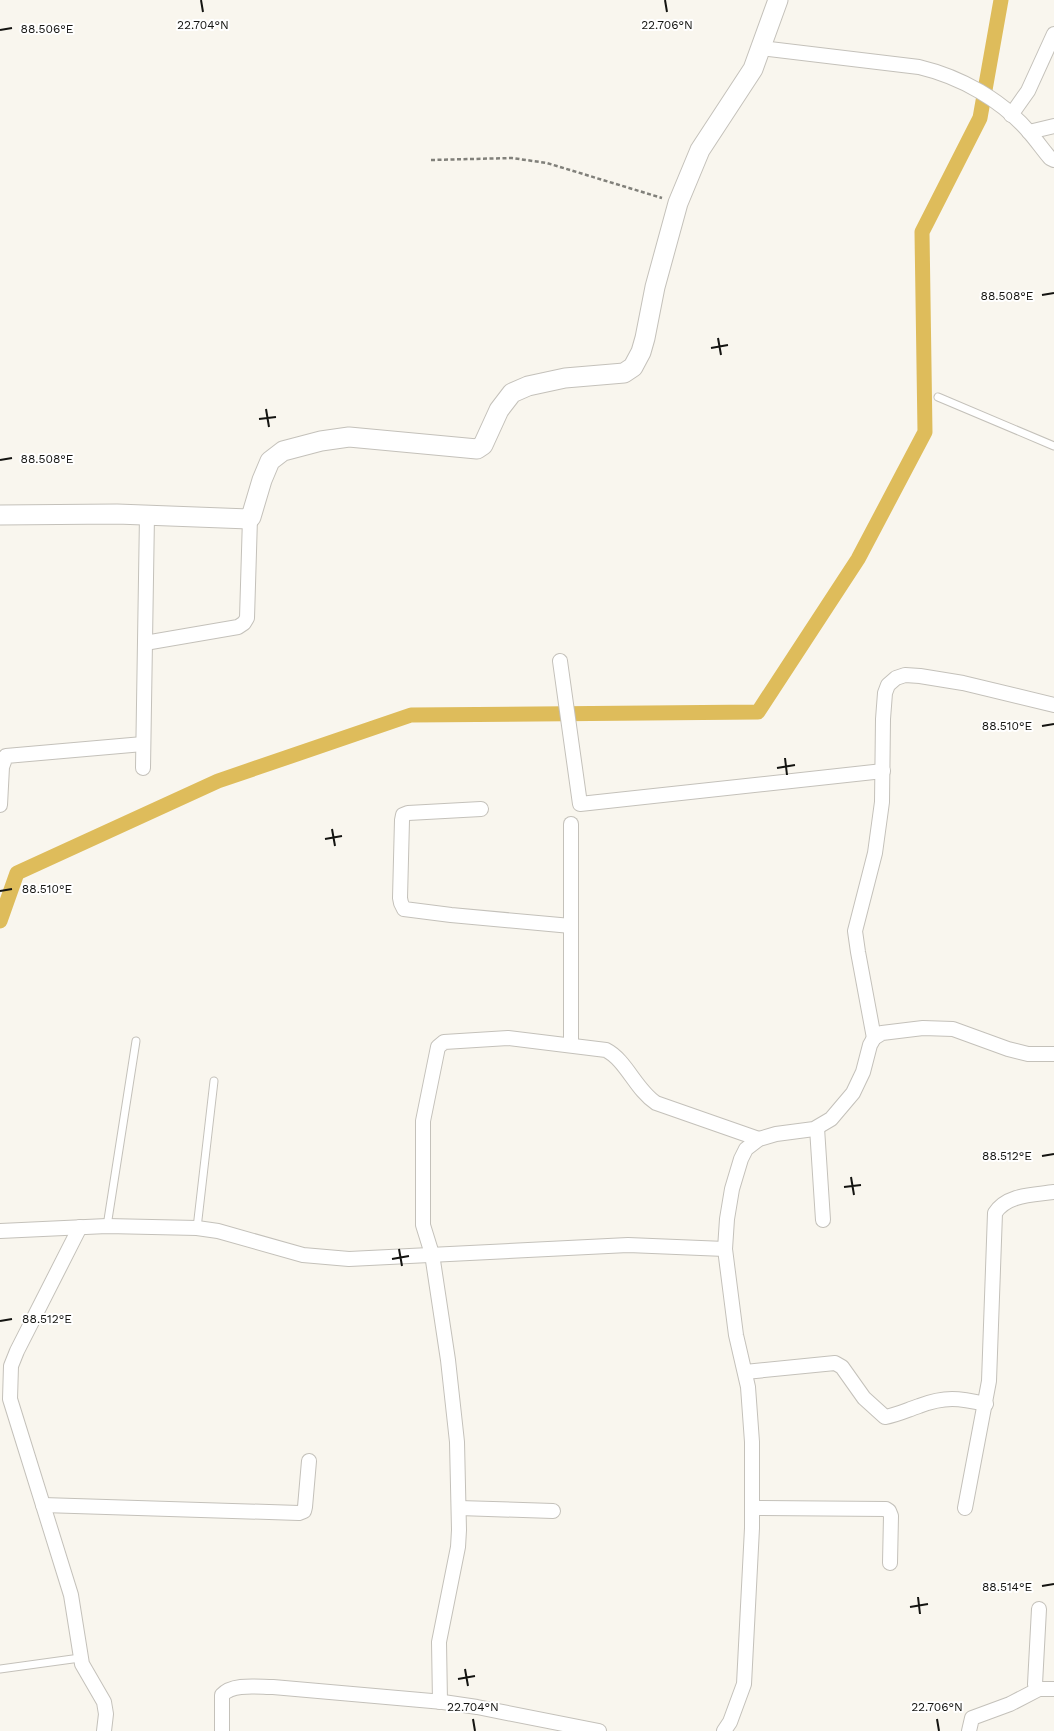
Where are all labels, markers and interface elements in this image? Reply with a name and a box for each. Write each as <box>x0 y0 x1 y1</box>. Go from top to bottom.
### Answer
text: 22.704°N <box>177 18 229 32</box>
text: 22.706°N <box>641 18 693 32</box>
text: 88.506°E <box>21 22 74 36</box>
text: 88.508°E <box>981 289 1034 303</box>
text: 88.508°E <box>21 452 74 466</box>
text: 88.510°E <box>982 719 1032 733</box>
text: 88.510°E <box>22 882 72 896</box>
text: 88.512°E <box>982 1149 1032 1163</box>
text: 88.512°E <box>22 1312 72 1326</box>
text: 88.514°E <box>982 1580 1032 1594</box>
text: 22.704°N <box>447 1700 499 1714</box>
text: 22.706°N <box>911 1700 963 1714</box>

